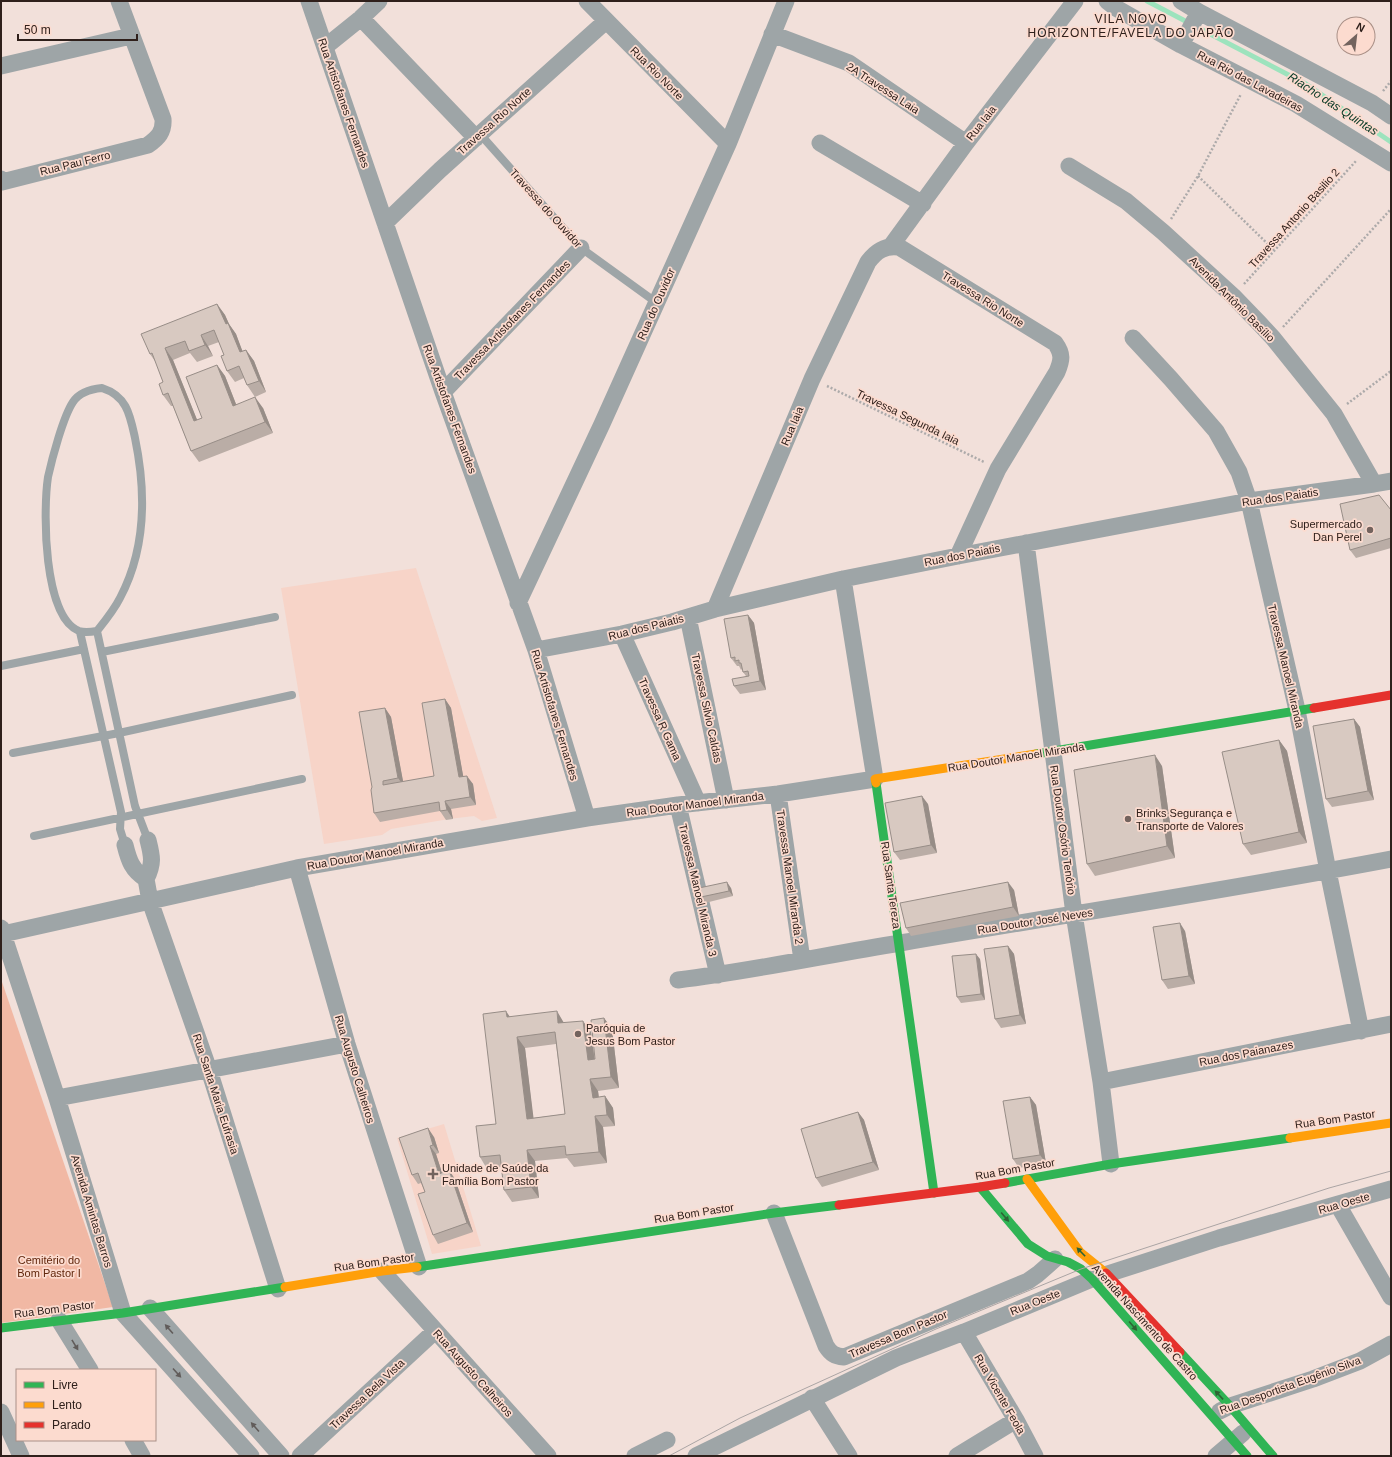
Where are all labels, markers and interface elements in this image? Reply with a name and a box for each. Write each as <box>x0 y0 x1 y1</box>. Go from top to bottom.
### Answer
district label: VILA NOVO HORIZONTE/FAVELA DO JAPÃO <box>1028 12 1234 40</box>
scale bar <box>18 16 137 42</box>
north arrow <box>1336 16 1376 56</box>
text: N <box>1354 20 1367 34</box>
text: 50 m <box>24 23 51 37</box>
street label: Rua Artistofanes Fernandes <box>316 37 372 170</box>
street label: Rua Rio Norte <box>628 44 686 102</box>
street label: Rua Rio das Lavadeiras <box>1195 48 1305 114</box>
street label: 2A Travessa Laia <box>844 60 922 116</box>
water label: Riacho das Quintas <box>1285 70 1381 138</box>
street label: Travessa Rio Norte <box>455 85 533 157</box>
street label: Rua Iaia <box>964 102 999 143</box>
street label: Rua Pau Ferro <box>39 148 111 178</box>
street label: Travessa do Ouvidor <box>508 166 585 250</box>
street label: Travessa Antonio Basilio 2 <box>1246 166 1342 270</box>
street label: Avenida Antônio Basílio <box>1187 254 1277 344</box>
street label: Travessa Artistofanes Fernandes <box>452 258 573 382</box>
street label: Rua do Ouvidor <box>635 266 677 342</box>
street label: Travessa Rio Norte <box>940 269 1026 329</box>
street label: Rua Artistofanes Fernandes <box>421 343 479 476</box>
street label: Travessa Segunda Iaia <box>855 387 962 447</box>
street label: Rua Iaia <box>778 404 806 447</box>
street label: Rua dos Paiatis <box>1241 486 1319 508</box>
place label: Supermercado Dan Perel <box>1290 518 1362 543</box>
marker: Supermercado Dan Perel <box>1365 525 1375 535</box>
street label: Rua dos Paiatis <box>923 542 1001 568</box>
street label: Travessa Manoel Miranda <box>1266 603 1306 730</box>
street label: Rua dos Paiatis <box>607 612 685 642</box>
street label: Rua Artistofanes Fernandes <box>529 648 581 782</box>
street label: Travessa Silvio Caldas <box>690 652 725 764</box>
street label: Travessa R Gama <box>636 676 684 763</box>
street label: Rua Doutor Manoel Miranda <box>947 740 1086 774</box>
street label: Rua Doutor Osório Tenório <box>1048 764 1078 896</box>
street label: Rua Doutor Manoel Miranda <box>626 790 765 818</box>
place label: Brinks Segurança e Transporte de Valores <box>1136 807 1244 832</box>
street label: Travessa Manoel Miranda 2 <box>775 809 805 945</box>
marker: Brinks Segurança e Transporte de Valores <box>1123 814 1133 824</box>
street label: Travessa Manoel Miranda 3 <box>677 822 719 958</box>
street label: Rua Doutor Manoel Miranda <box>306 836 445 872</box>
street label: Rua Santa Tereza <box>879 841 903 930</box>
street label: Rua Doutor José Neves <box>976 906 1094 936</box>
street label: Rua Augusto Calheiros <box>333 1013 377 1125</box>
place label: Paróquia de Jesus Bom Pastor <box>586 1022 676 1047</box>
marker: Paróquia de Jesus Bom Pastor <box>573 1029 583 1039</box>
street label: Rua Santa Maria Eufrasia <box>191 1032 241 1157</box>
street label: Rua dos Paianazes <box>1198 1038 1294 1068</box>
street label: Rua Bom Pastor <box>1294 1107 1376 1131</box>
street label: Avenida Amintas Barros <box>69 1153 115 1269</box>
street label: Rua Bom Pastor <box>974 1156 1056 1182</box>
place label: Unidade de Saúde da Família Bom Pastor <box>442 1162 549 1187</box>
marker: Unidade de Saúde da Família Bom Pastor <box>427 1168 439 1180</box>
street label: Rua Oeste <box>1317 1190 1371 1216</box>
street label: Rua Bom Pastor <box>653 1201 735 1225</box>
one-way arrow <box>1001 1212 1010 1222</box>
one-way arrow <box>1076 1247 1085 1257</box>
street label: Rua Bom Pastor <box>333 1250 415 1274</box>
park label: Cemitério do Bom Pastor I <box>17 1254 81 1279</box>
street label: Avenida Nascimento de Castro <box>1090 1262 1200 1382</box>
street label: Rua Oeste <box>1008 1287 1062 1317</box>
street label: Rua Bom Pastor <box>13 1298 95 1320</box>
street label: Travessa Bom Pastor <box>847 1308 949 1360</box>
one-way arrow <box>1129 1321 1138 1331</box>
one-way arrow <box>164 1324 173 1334</box>
street label: Rua Augusto Calheiros <box>431 1327 515 1419</box>
one-way arrow <box>71 1339 78 1351</box>
street label: Rua Vicente Feola <box>972 1352 1028 1437</box>
street label: Rua Desportista Eugênio Silva <box>1218 1354 1363 1416</box>
street label: Travessa Bela Vista <box>327 1356 407 1432</box>
one-way arrow <box>173 1368 182 1379</box>
legend <box>16 1369 156 1441</box>
text: Livre <box>52 1378 78 1392</box>
one-way arrow <box>1215 1390 1224 1400</box>
text: Lento <box>52 1398 82 1412</box>
text: Parado <box>52 1418 91 1432</box>
one-way arrow <box>250 1421 259 1432</box>

